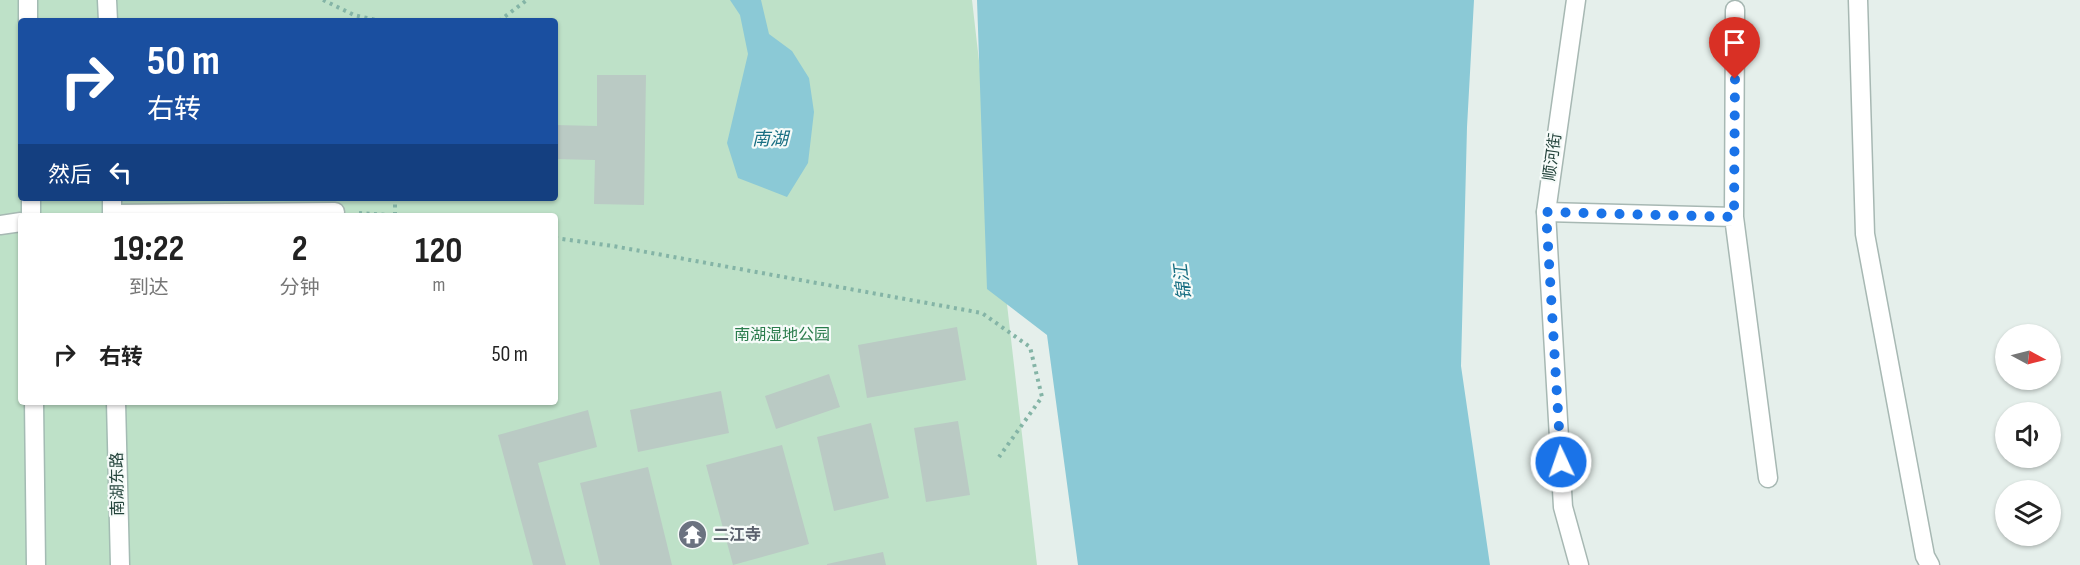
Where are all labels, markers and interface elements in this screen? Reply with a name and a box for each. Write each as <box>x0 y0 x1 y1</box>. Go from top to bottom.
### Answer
pin <box>1709 17 1760 79</box>
icon: arrive <box>1718 26 1751 59</box>
text: 50 m <box>147 36 220 87</box>
icon: right <box>48 42 126 120</box>
text: 右转 <box>147 94 201 126</box>
water label: 南湖 <box>752 129 791 150</box>
street label: 顺河街 <box>1540 132 1566 182</box>
icon: left <box>104 156 137 189</box>
text: 然后 <box>48 162 92 189</box>
text: 19:22 <box>113 228 184 271</box>
text: 2 <box>292 228 308 271</box>
text: 120 <box>415 230 463 273</box>
water label: 锦江 <box>1170 261 1196 301</box>
text: m <box>432 273 445 297</box>
text: 到达 <box>129 276 169 300</box>
text: 分钟 <box>280 276 320 300</box>
north arrow <box>1995 324 2061 390</box>
map controls <box>1995 324 2061 546</box>
park label: 南湖湿地公园 <box>734 326 830 345</box>
icon: right <box>48 338 81 371</box>
text: 50 m <box>492 341 528 368</box>
text: 右转 <box>99 344 143 371</box>
button: sound <box>1995 402 2061 468</box>
position arrow <box>1529 430 1593 494</box>
street label: 南湖东路 <box>108 452 128 516</box>
button: layers <box>1995 480 2061 546</box>
temple icon: 二江寺 <box>676 519 708 551</box>
place label: 二江寺 <box>713 526 761 545</box>

